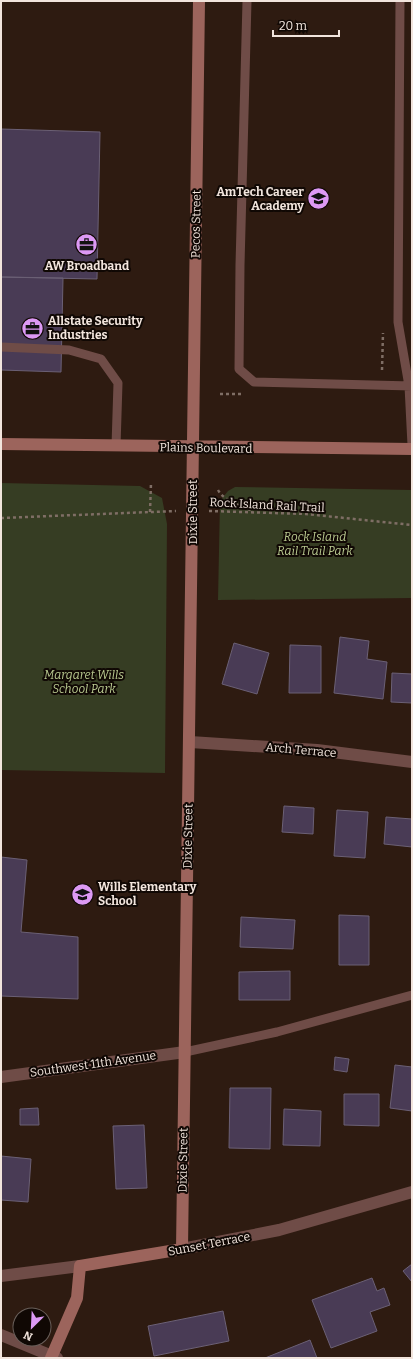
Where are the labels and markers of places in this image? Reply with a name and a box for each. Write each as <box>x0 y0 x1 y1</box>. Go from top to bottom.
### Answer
place label: AmTech Career Academy <box>216 185 304 213</box>
school or university icon: AmTech Career Academy <box>306 186 332 212</box>
office icon: AW Broadband <box>74 232 100 258</box>
place label: AW Broadband <box>45 259 130 273</box>
place label: Allstate Security Industries <box>48 314 143 342</box>
office icon: Allstate Security Industries <box>20 315 46 341</box>
place label: Wills Elementary School <box>98 880 197 908</box>
school or university icon: Wills Elementary School <box>69 881 95 907</box>

